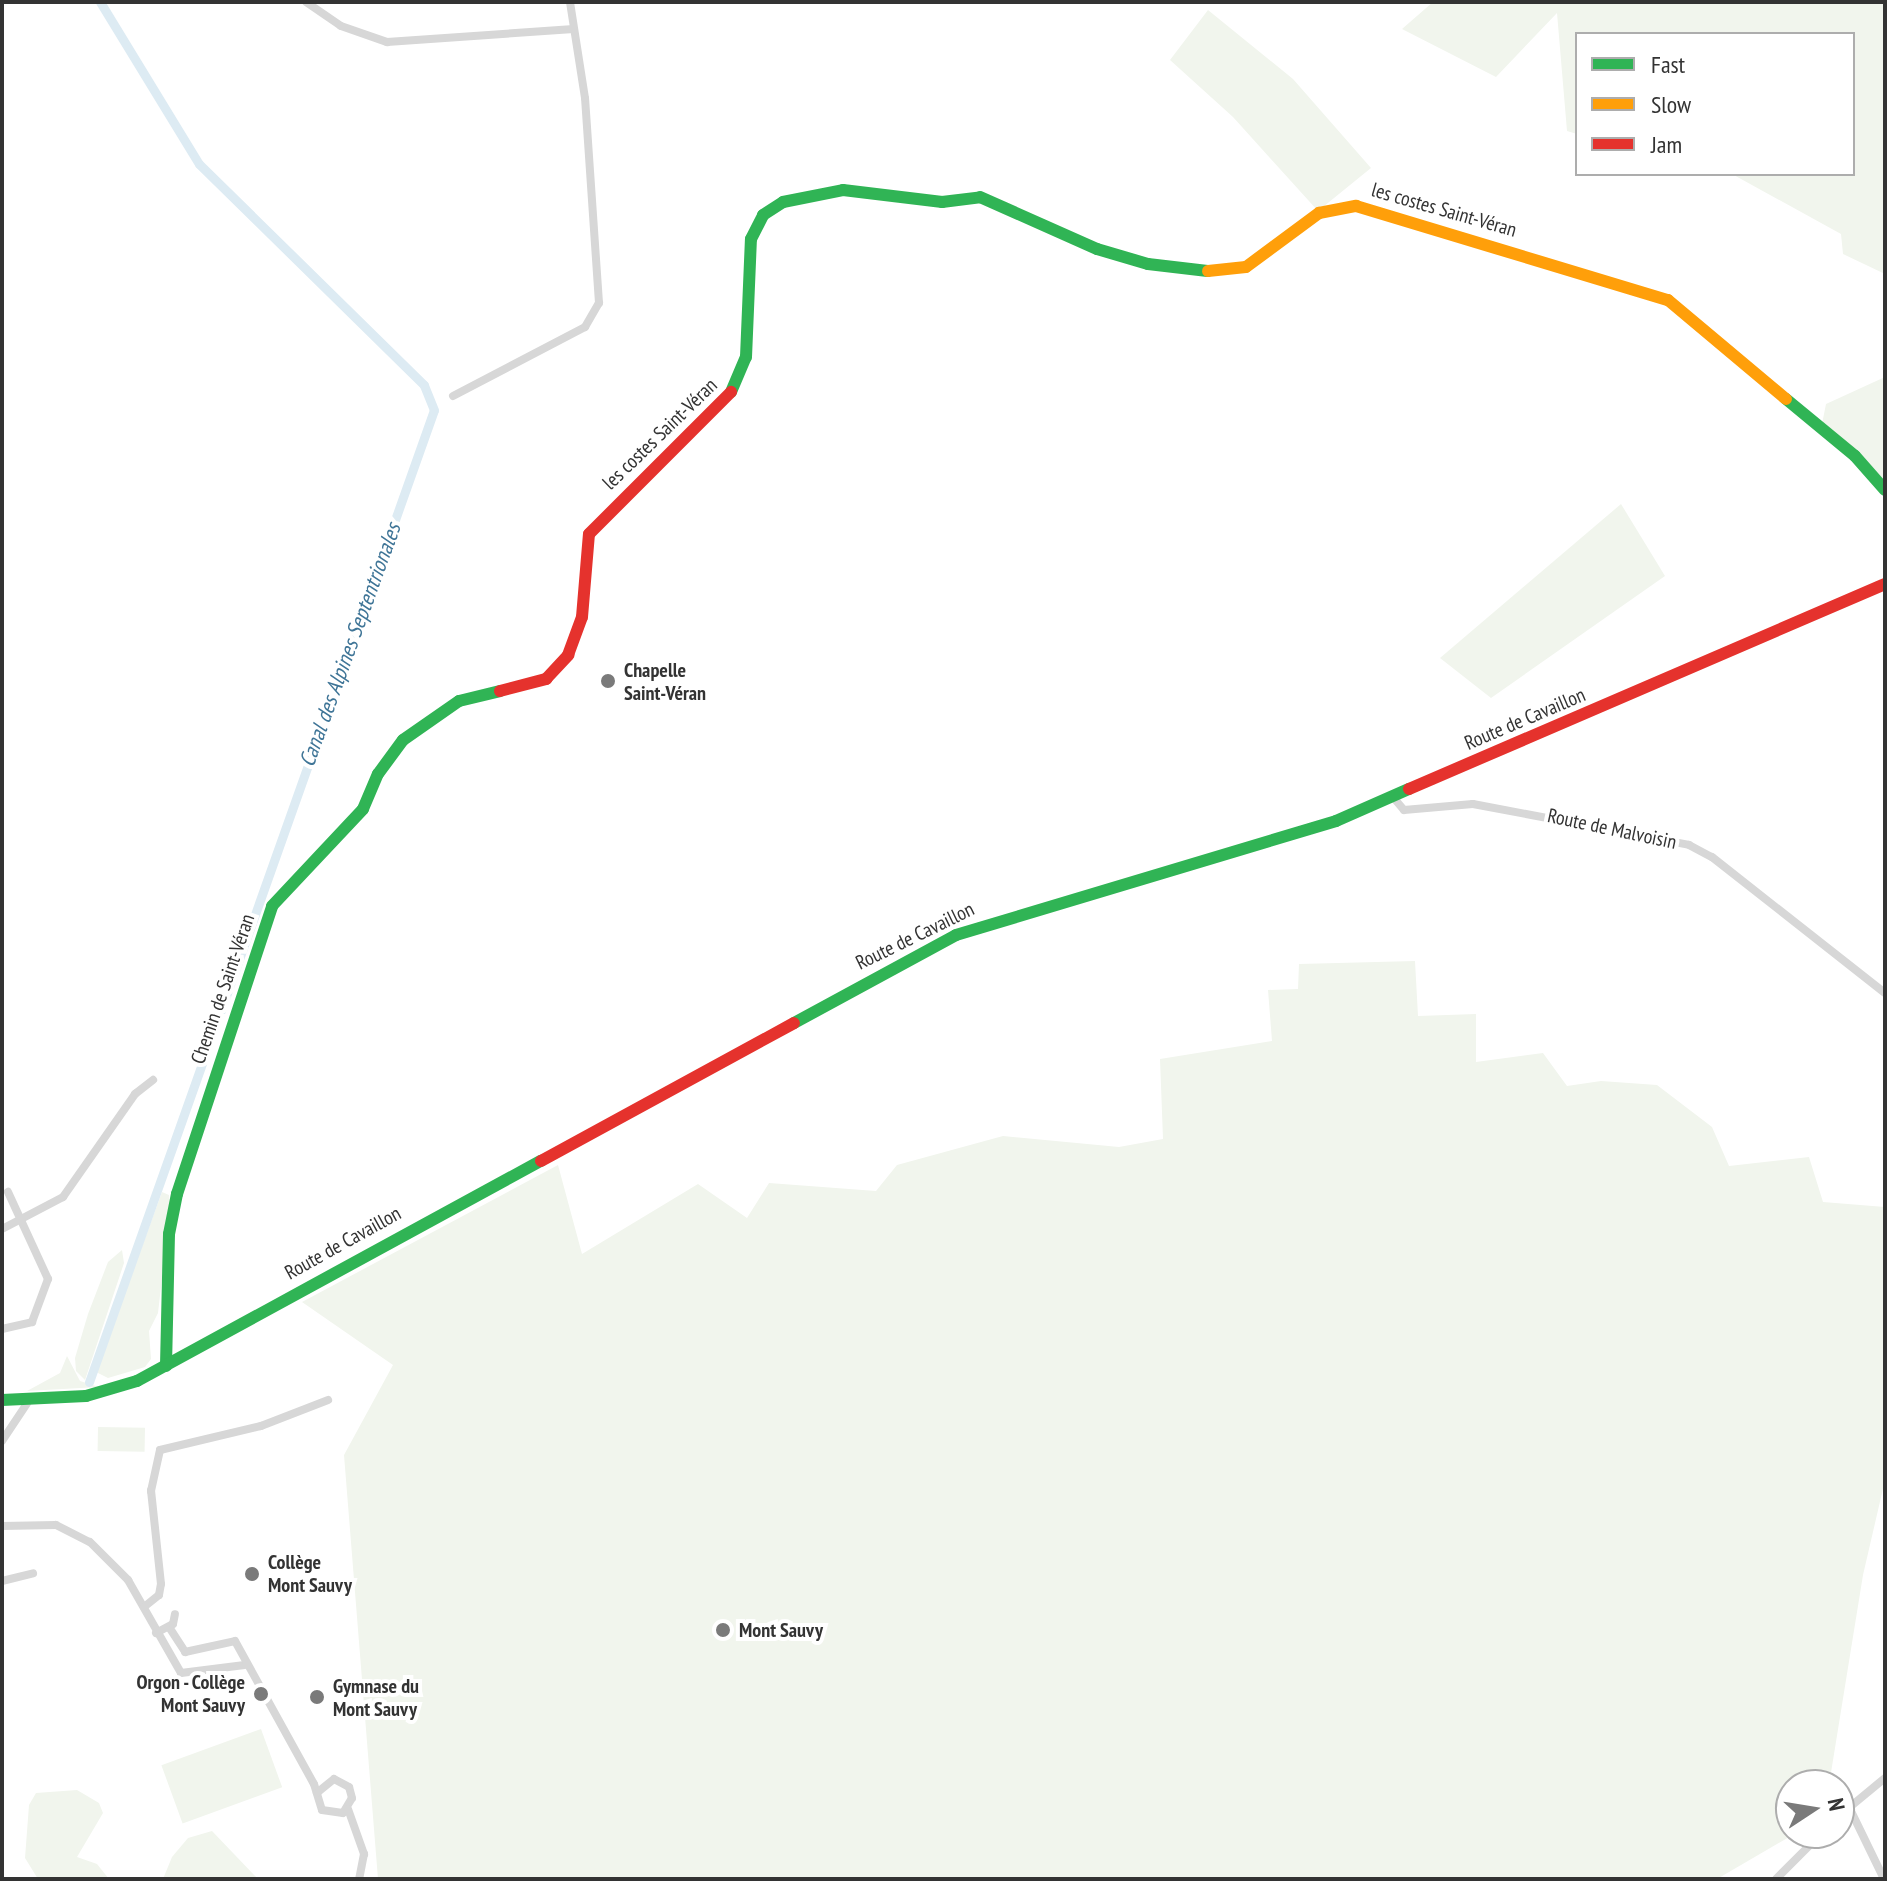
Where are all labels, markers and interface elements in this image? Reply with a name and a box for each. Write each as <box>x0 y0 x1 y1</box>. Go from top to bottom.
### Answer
legend <box>1575 32 1855 176</box>
text: Fast <box>1651 49 1685 80</box>
text: Slow <box>1651 89 1691 120</box>
text: Jam <box>1651 129 1682 160</box>
street label: les costes Saint-Véran <box>1369 178 1519 242</box>
street label: les costes Saint-Véran <box>598 373 722 495</box>
water label: Canal des Alpines Septentrionales <box>294 520 406 770</box>
place label: Chapelle Saint-Véran <box>624 658 706 705</box>
marker: Chapelle Saint-Véran <box>599 672 617 690</box>
street label: Route de Cavaillon <box>1461 683 1589 755</box>
street label: Route de Malvoisin <box>1545 804 1679 854</box>
street label: Route de Cavaillon <box>852 897 978 975</box>
street label: Chemin de Saint-Véran <box>186 911 260 1067</box>
street label: Route de Cavaillon <box>281 1201 405 1285</box>
place label: Collège Mont Sauvy <box>268 1550 352 1597</box>
marker: Collège Mont Sauvy <box>243 1565 261 1583</box>
place label: Mont Sauvy <box>739 1618 823 1642</box>
marker: Mont Sauvy <box>714 1621 732 1639</box>
place label: Orgon - Collège Mont Sauvy <box>134 1670 245 1717</box>
place label: Gymnase du Mont Sauvy <box>333 1674 419 1721</box>
marker: Orgon - Collège Mont Sauvy <box>252 1685 270 1703</box>
marker: Gymnase du Mont Sauvy <box>308 1688 326 1706</box>
north arrow <box>1775 1769 1855 1849</box>
text: N <box>1822 1796 1851 1813</box>

